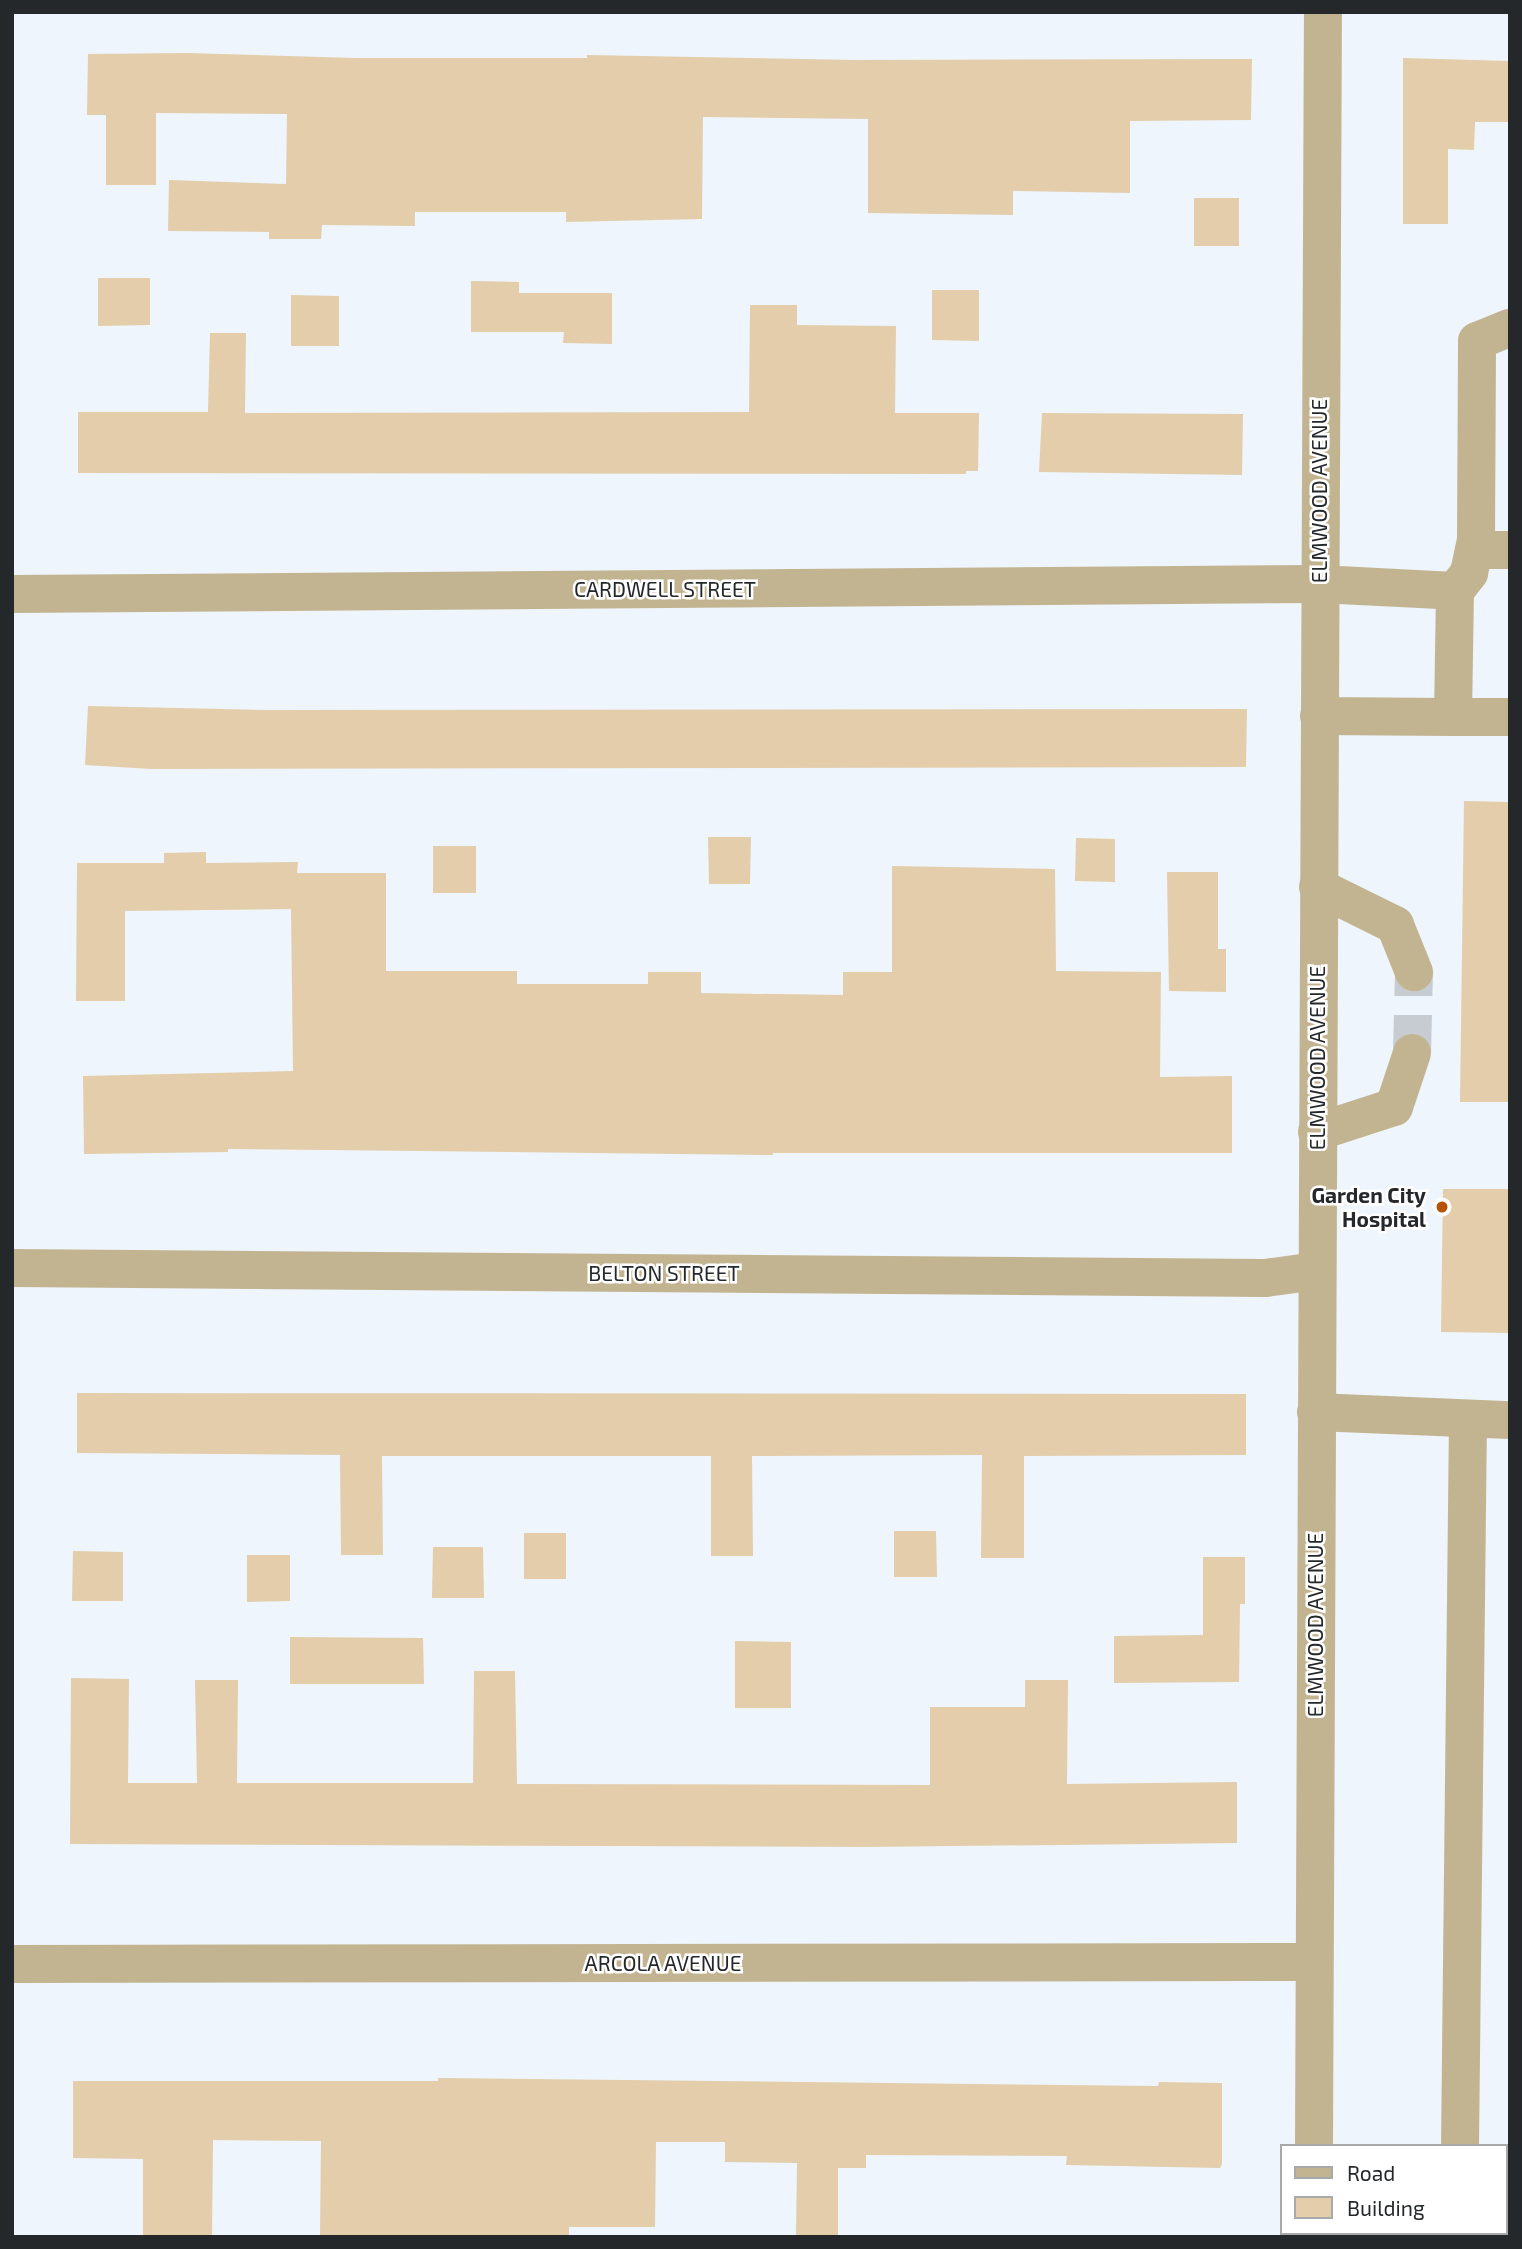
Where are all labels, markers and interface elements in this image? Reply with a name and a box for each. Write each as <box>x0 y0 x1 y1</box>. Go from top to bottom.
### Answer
street label: ELMWOOD AVENUE <box>1306 398 1332 584</box>
street label: CARDWELL STREET <box>574 576 756 602</box>
street label: ELMWOOD AVENUE <box>1304 965 1330 1151</box>
place label: Garden City Hospital <box>1311 1182 1426 1232</box>
marker: Garden City Hospital <box>1432 1197 1452 1217</box>
street label: BELTON STREET <box>588 1260 740 1286</box>
street label: ELMWOOD AVENUE <box>1302 1532 1328 1718</box>
street label: ARCOLA AVENUE <box>584 1950 742 1976</box>
legend <box>1280 2144 1508 2235</box>
text: Road <box>1347 2160 1395 2185</box>
text: Building <box>1347 2195 1425 2220</box>

